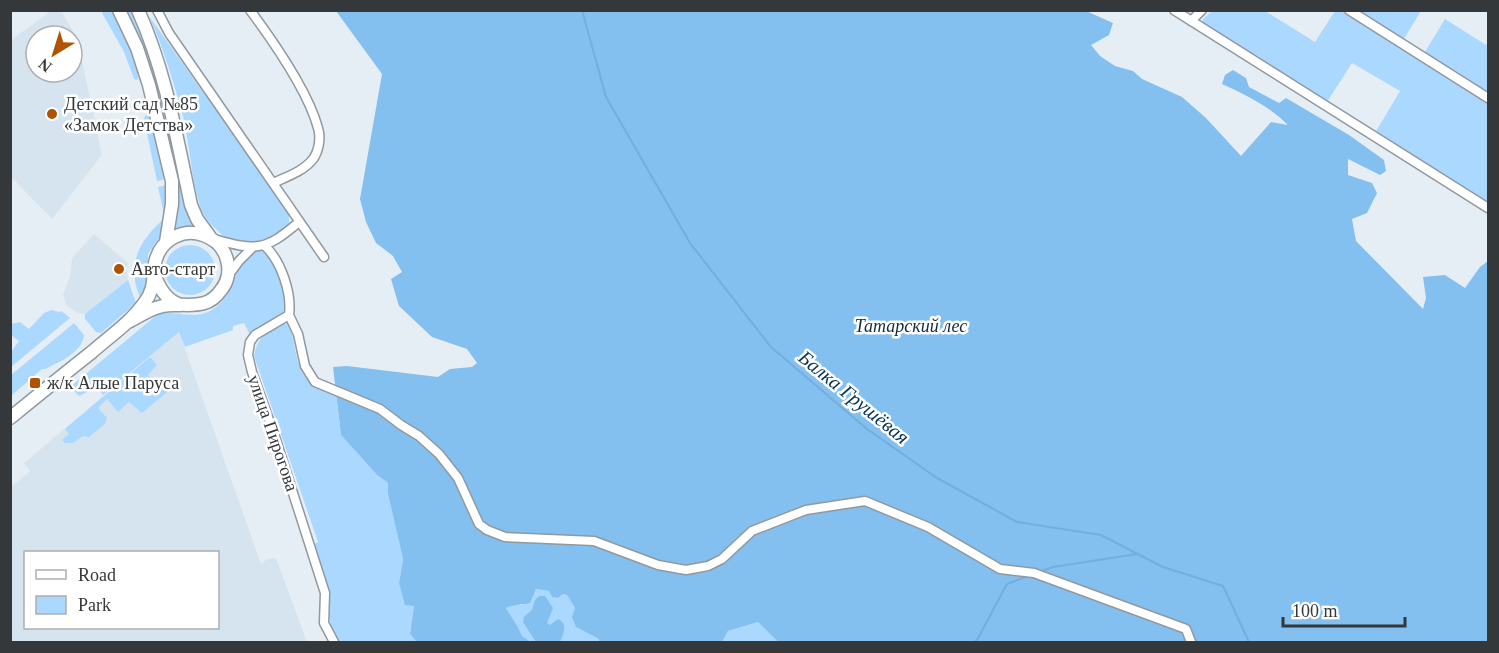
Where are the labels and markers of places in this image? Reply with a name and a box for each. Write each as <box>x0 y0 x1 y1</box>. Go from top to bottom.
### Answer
place label: Детский сад №85 «Замок Детства» <box>64 94 198 135</box>
marker: Детский сад №85 «Замок Детства» <box>45 107 59 121</box>
place label: Авто-старт <box>131 259 216 279</box>
marker: Авто-старт <box>112 262 126 276</box>
place label: ж/к Алые Паруса <box>46 373 179 393</box>
marker: ж/к Алые Паруса <box>28 376 42 390</box>

